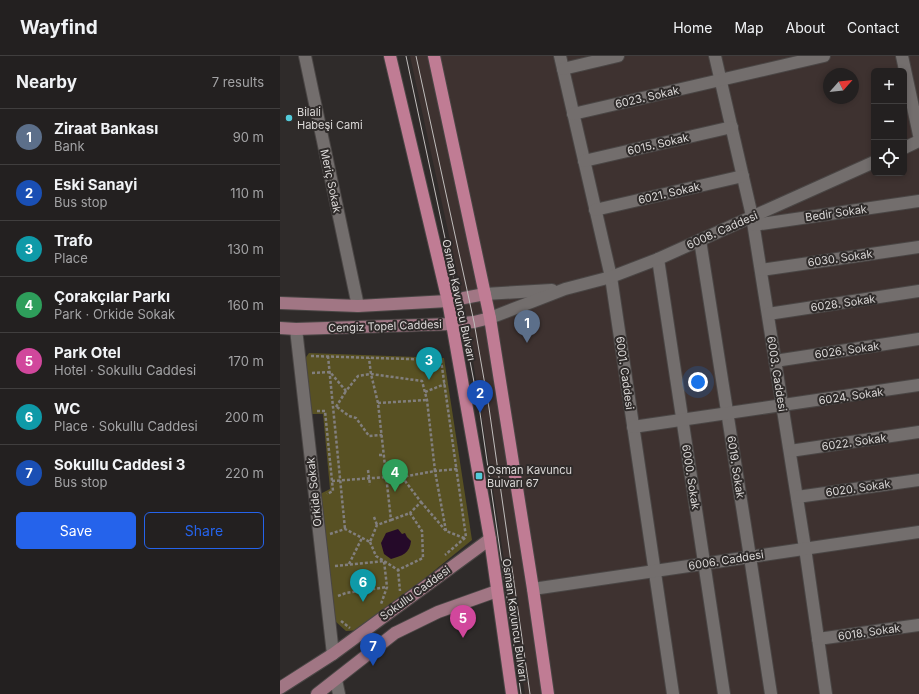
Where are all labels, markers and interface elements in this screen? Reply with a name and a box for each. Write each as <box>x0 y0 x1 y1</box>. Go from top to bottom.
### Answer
text: Wayfind <box>20 16 98 39</box>
text: Home <box>673 19 712 36</box>
text: Map <box>734 19 764 36</box>
text: About <box>786 19 825 36</box>
text: Contact <box>847 19 899 36</box>
north arrow <box>823 68 859 104</box>
map controls <box>871 68 907 176</box>
button: + <box>871 68 907 104</box>
text: Nearby <box>16 72 77 92</box>
text: 7 results <box>212 74 264 90</box>
street label: 6023. Sokak <box>614 83 680 111</box>
button: − <box>871 104 907 140</box>
place label: Bilali Habeşi Cami <box>297 105 363 132</box>
marker: Bilali Habeşi Cami <box>284 113 294 123</box>
text: Ziraat Bankası <box>54 119 158 138</box>
text: 1 <box>26 129 32 145</box>
text: 90 m <box>233 129 264 145</box>
street label: 6015. Sokak <box>626 130 690 158</box>
text: Bank <box>54 138 85 154</box>
button: locate <box>871 140 907 176</box>
street label: Meriç Sokak <box>317 148 345 214</box>
text: Eski Sanayi <box>54 175 137 194</box>
street label: 6021. Sokak <box>637 179 701 207</box>
text: 2 <box>25 185 33 201</box>
text: 110 m <box>230 185 264 201</box>
text: Bus stop <box>54 194 107 210</box>
street label: Bedir Sokak <box>804 202 868 224</box>
street label: 6008. Caddesi <box>684 208 760 252</box>
text: Trafo <box>54 231 93 250</box>
street label: Osman Kavuncu Bulvarı <box>439 238 479 362</box>
text: 3 <box>25 241 33 257</box>
text: 130 m <box>227 241 264 257</box>
street label: 6030. Sokak <box>807 247 873 269</box>
text: Place <box>54 250 88 266</box>
text: Çorakçılar Parkı <box>54 287 170 306</box>
street label: 6028. Sokak <box>810 292 876 314</box>
text: 4 <box>25 297 33 313</box>
text: 160 m <box>227 297 264 313</box>
text: Park · Orkide Sokak <box>54 306 175 322</box>
pin: 1 <box>514 310 540 343</box>
street label: Cengiz Topel Caddesi <box>328 317 442 335</box>
street label: 6001. Caddesi <box>613 335 637 411</box>
street label: 6003. Caddesi <box>764 335 790 413</box>
street label: 6026. Sokak <box>814 339 880 361</box>
text: Park Otel <box>54 343 121 362</box>
pin: 3 <box>416 347 442 380</box>
text: 5 <box>25 353 33 369</box>
text: 170 m <box>228 353 264 369</box>
text: Hotel · Sokullu Caddesi <box>54 362 196 378</box>
your location <box>688 372 708 392</box>
pin: 2 <box>467 380 493 413</box>
street label: 6024. Sokak <box>818 385 884 407</box>
text: WC <box>54 399 80 418</box>
text: 6 <box>25 409 33 425</box>
text: 200 m <box>225 409 264 425</box>
text: Place · Sokullu Caddesi <box>54 418 198 434</box>
street label: 6022. Sokak <box>821 431 887 453</box>
street label: 6019. Sokak <box>724 435 748 499</box>
street label: 6000. Sokak <box>679 444 703 510</box>
text: Sokullu Caddesi 3 <box>54 455 185 474</box>
street label: Orkide Sokak <box>303 457 325 527</box>
pin: 4 <box>382 459 408 492</box>
place label: Osman Kavuncu Bulvarı 67 <box>487 463 572 490</box>
text: 7 <box>25 465 33 481</box>
text: 220 m <box>225 465 264 481</box>
marker: Osman Kavuncu Bulvarı 67 <box>474 471 484 481</box>
text: Bus stop <box>54 474 107 490</box>
street label: 6020. Sokak <box>825 477 891 499</box>
button: Save <box>16 512 136 549</box>
button: Share <box>144 512 264 549</box>
street label: 6006. Caddesi <box>687 547 765 573</box>
street label: Osman Kavuncu Bulvarı <box>499 558 531 682</box>
street label: Sokullu Caddesi <box>377 563 453 623</box>
pin: 6 <box>350 569 376 602</box>
pin: 5 <box>450 605 476 638</box>
street label: 6018. Sokak <box>837 621 901 643</box>
pin: 7 <box>360 633 386 666</box>

